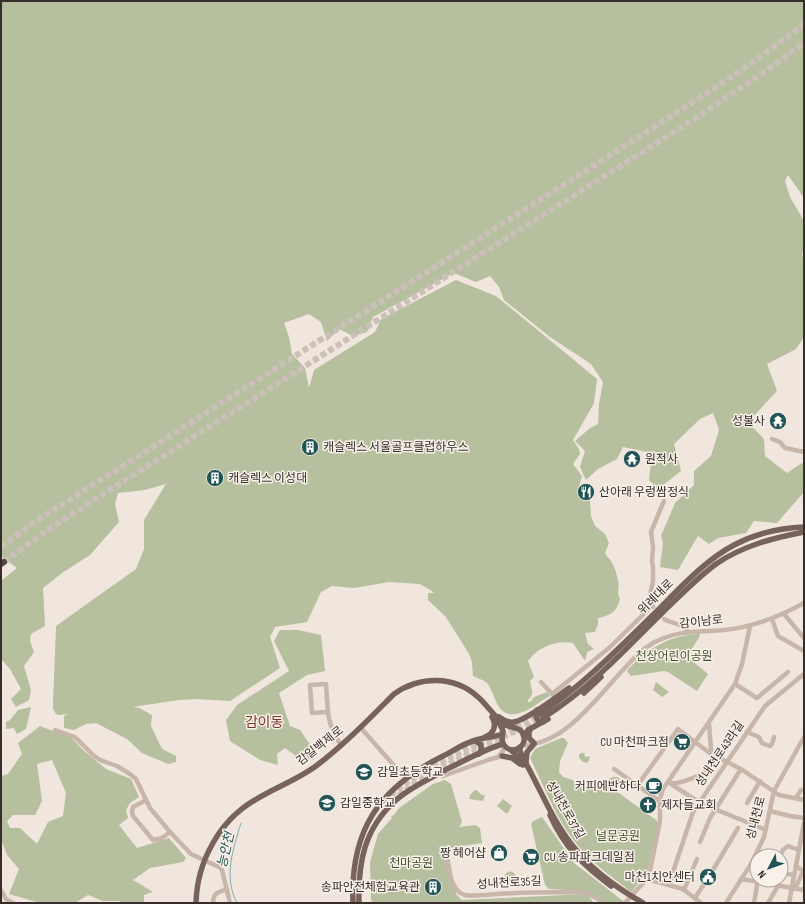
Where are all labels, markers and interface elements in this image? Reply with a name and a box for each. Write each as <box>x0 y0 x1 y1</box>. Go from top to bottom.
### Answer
temple icon: 성불사 <box>768 411 788 431</box>
place label: 성불사 <box>732 414 765 429</box>
building icon: 캐슬렉스 서울골프클럽하우스 <box>300 437 320 457</box>
place label: 캐슬렉스 서울골프클럽하우스 <box>323 440 468 455</box>
temple icon: 원적사 <box>622 449 642 469</box>
place label: 원적사 <box>645 452 678 467</box>
building icon: 캐슬렉스 이성대 <box>205 468 225 488</box>
place label: 캐슬렉스 이성대 <box>228 471 307 486</box>
restaurant icon: 산아래 우렁쌈정식 <box>576 482 596 502</box>
place label: 산아래 우렁쌈정식 <box>599 485 689 500</box>
street label: 위례대로 <box>635 576 677 618</box>
street label: 감이남로 <box>678 612 724 632</box>
park label: 천상어린이공원 <box>635 649 713 664</box>
district label: 감이동 <box>245 714 283 731</box>
street label: 성내천로43라길 <box>692 718 748 790</box>
street label: 감일백제로 <box>294 723 346 769</box>
supermarket icon: CU 마천파크점 <box>672 732 692 752</box>
place label: CU 마천파크점 <box>600 735 669 750</box>
school or university icon: 감일초등학교 <box>354 762 374 782</box>
place label: 감일초등학교 <box>377 765 443 780</box>
cafe icon: 커피에반하다 <box>644 776 664 796</box>
street label: 성내천로37길 <box>542 778 588 842</box>
place label: 커피에반하다 <box>575 779 641 794</box>
school or university icon: 감일중학교 <box>317 793 337 813</box>
church icon: 제자들교회 <box>638 795 658 815</box>
street label: 성내천로 <box>743 795 769 841</box>
place label: 감일중학교 <box>340 796 395 811</box>
place label: 제자들교회 <box>661 798 716 813</box>
park label: 널문공원 <box>596 829 640 844</box>
water label: 능안천 <box>214 830 238 869</box>
shop icon: 짱 헤어샵 <box>489 843 509 863</box>
place label: 짱 헤어샵 <box>440 846 486 861</box>
supermarket icon: CU 송파파크데일점 <box>521 847 541 867</box>
north arrow <box>749 848 789 888</box>
place label: CU 송파파크데일점 <box>544 850 635 865</box>
park label: 천마공원 <box>389 856 433 871</box>
public building icon: 마천1치안센터 <box>698 867 718 887</box>
text: N <box>755 868 769 881</box>
place label: 마천1치안센터 <box>625 870 695 885</box>
street label: 성내천로35길 <box>476 874 542 892</box>
building icon: 송파안전체험교육관 <box>423 877 443 897</box>
place label: 송파안전체험교육관 <box>321 880 420 895</box>

